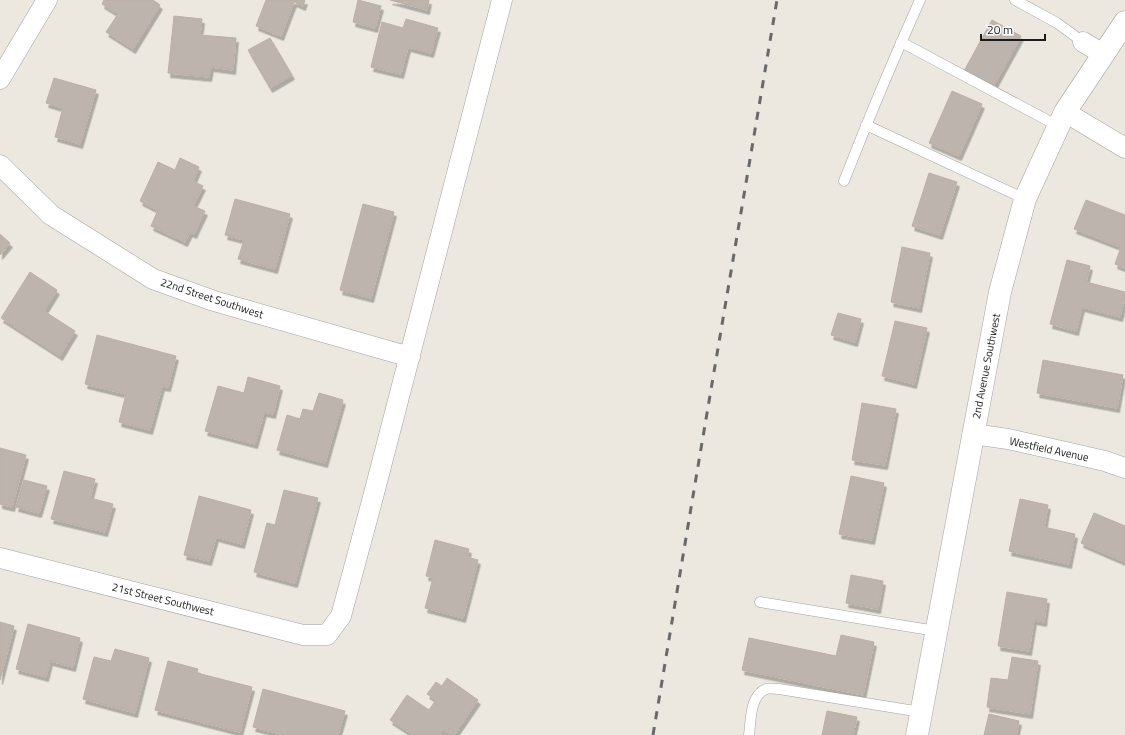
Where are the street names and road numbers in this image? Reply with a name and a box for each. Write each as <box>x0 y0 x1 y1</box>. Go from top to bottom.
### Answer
street label: 22nd Street Southwest <box>158 274 266 322</box>
street label: 2nd Avenue Southwest <box>968 312 1004 420</box>
street label: Westfield Avenue <box>1008 433 1091 465</box>
street label: 21st Street Southwest <box>110 579 216 619</box>

